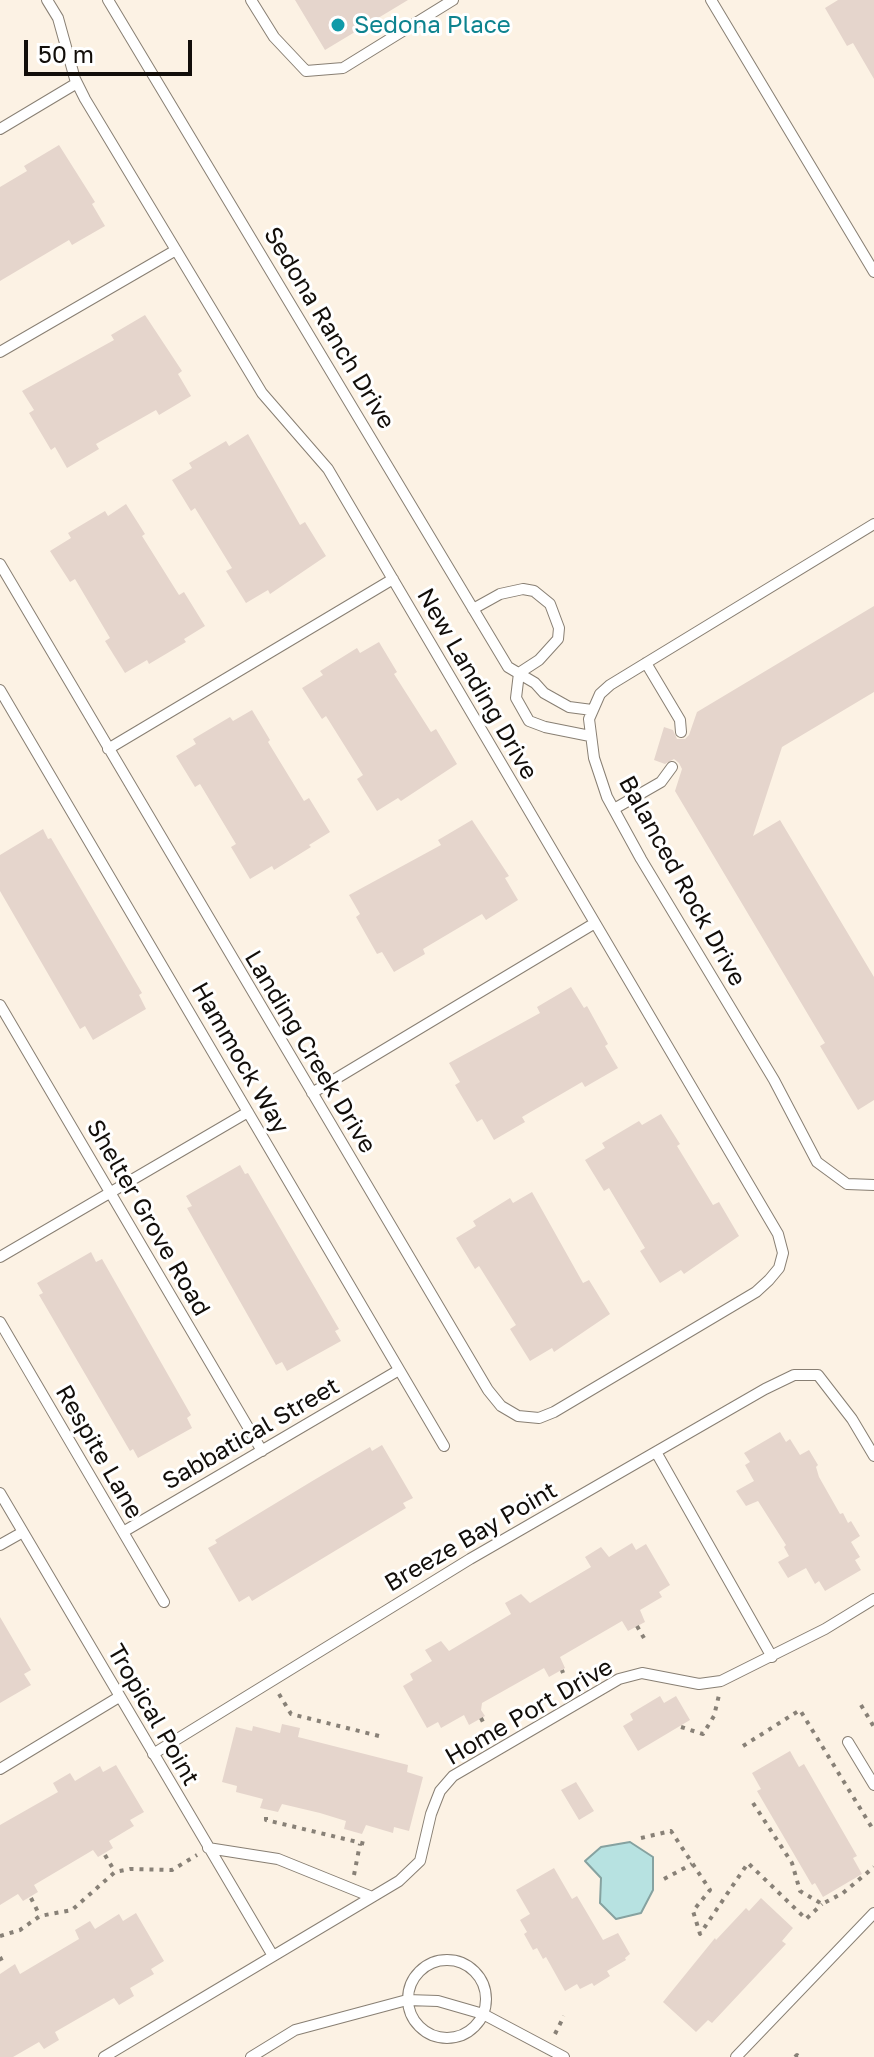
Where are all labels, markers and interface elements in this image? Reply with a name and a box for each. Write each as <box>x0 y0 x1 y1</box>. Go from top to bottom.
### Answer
place label: Sedona Place <box>354 11 511 39</box>
marker: Sedona Place <box>329 16 347 34</box>
scale bar <box>28 24 196 74</box>
text: 50 m <box>38 39 94 68</box>
street label: Sedona Ranch Drive <box>257 222 401 434</box>
street label: New Landing Drive <box>411 583 543 785</box>
street label: Balanced Rock Drive <box>612 771 752 991</box>
street label: Landing Creek Drive <box>238 945 382 1159</box>
street label: Hammock Way <box>185 977 295 1139</box>
street label: Shelter Grove Road <box>80 1115 216 1321</box>
street label: Sabbatical Street <box>158 1372 344 1496</box>
street label: Respite Lane <box>49 1380 149 1524</box>
street label: Breeze Bay Point <box>380 1476 562 1598</box>
street label: Tropical Point <box>101 1639 205 1791</box>
street label: Home Port Drive <box>440 1652 618 1772</box>

